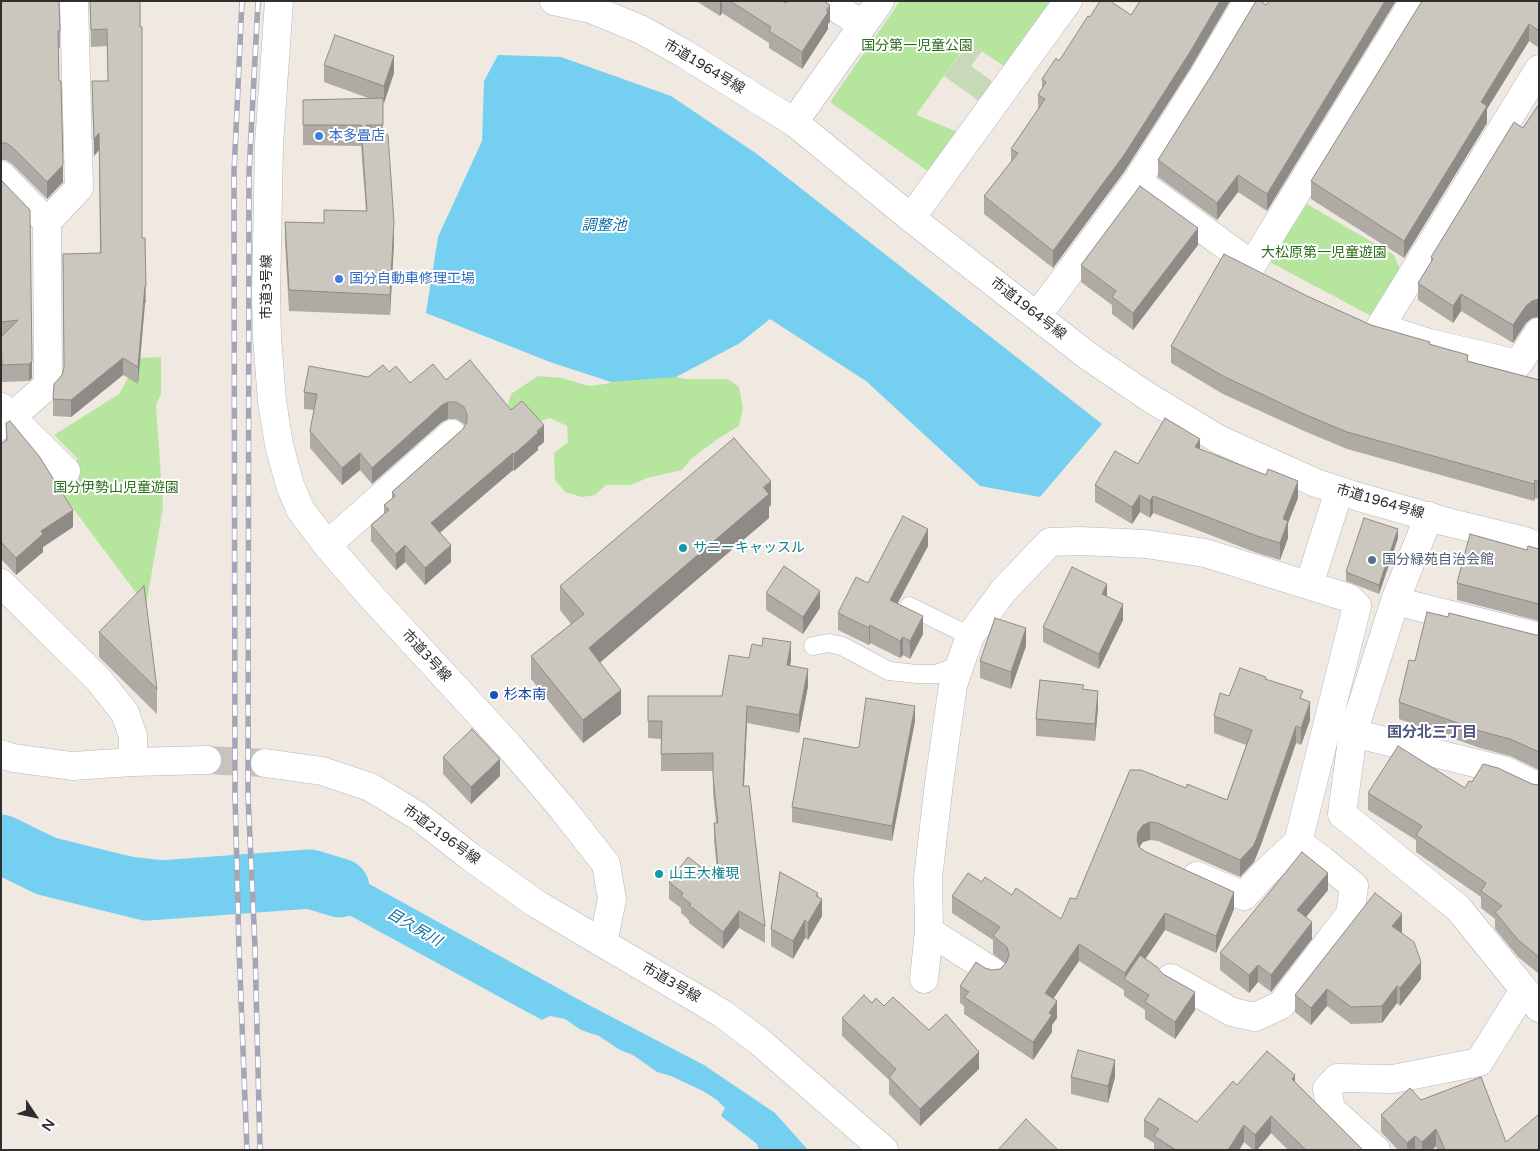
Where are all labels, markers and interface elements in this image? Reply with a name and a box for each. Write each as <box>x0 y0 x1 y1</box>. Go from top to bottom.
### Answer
street label: 市道1964号線 <box>661 36 747 98</box>
park label: 国分第一児童公園 <box>861 38 973 54</box>
place label: 本多畳店 <box>329 128 385 144</box>
marker: 本多畳店 <box>313 130 325 142</box>
water label: 調整池 <box>582 217 626 235</box>
park label: 大松原第一児童遊園 <box>1261 245 1387 261</box>
street label: 市道3号線 <box>259 255 275 319</box>
place label: 国分自動車修理工場 <box>349 271 475 287</box>
marker: 国分自動車修理工場 <box>333 273 345 285</box>
street label: 市道1964号線 <box>987 274 1069 344</box>
park label: 国分伊勢山児童遊園 <box>53 480 179 496</box>
street label: 市道1964号線 <box>1334 481 1426 523</box>
place label: サニーキャッスル <box>693 540 805 556</box>
marker: サニーキャッスル <box>677 542 689 554</box>
place label: 国分緑苑自治会館 <box>1382 552 1494 568</box>
marker: 国分緑苑自治会館 <box>1366 554 1378 566</box>
street label: 市道3号線 <box>398 627 454 685</box>
place label: 杉本南 <box>504 687 546 703</box>
marker: 杉本南 <box>488 689 500 701</box>
district label: 国分北三丁目 <box>1387 724 1477 742</box>
street label: 市道2196号線 <box>399 801 483 869</box>
place label: 山王大権現 <box>669 866 739 882</box>
marker: 山王大権現 <box>653 868 665 880</box>
water label: 目久尻川 <box>384 905 444 951</box>
street label: 市道3号線 <box>639 960 703 1006</box>
north arrow <box>10 1091 60 1141</box>
text: N <box>38 1115 58 1134</box>

